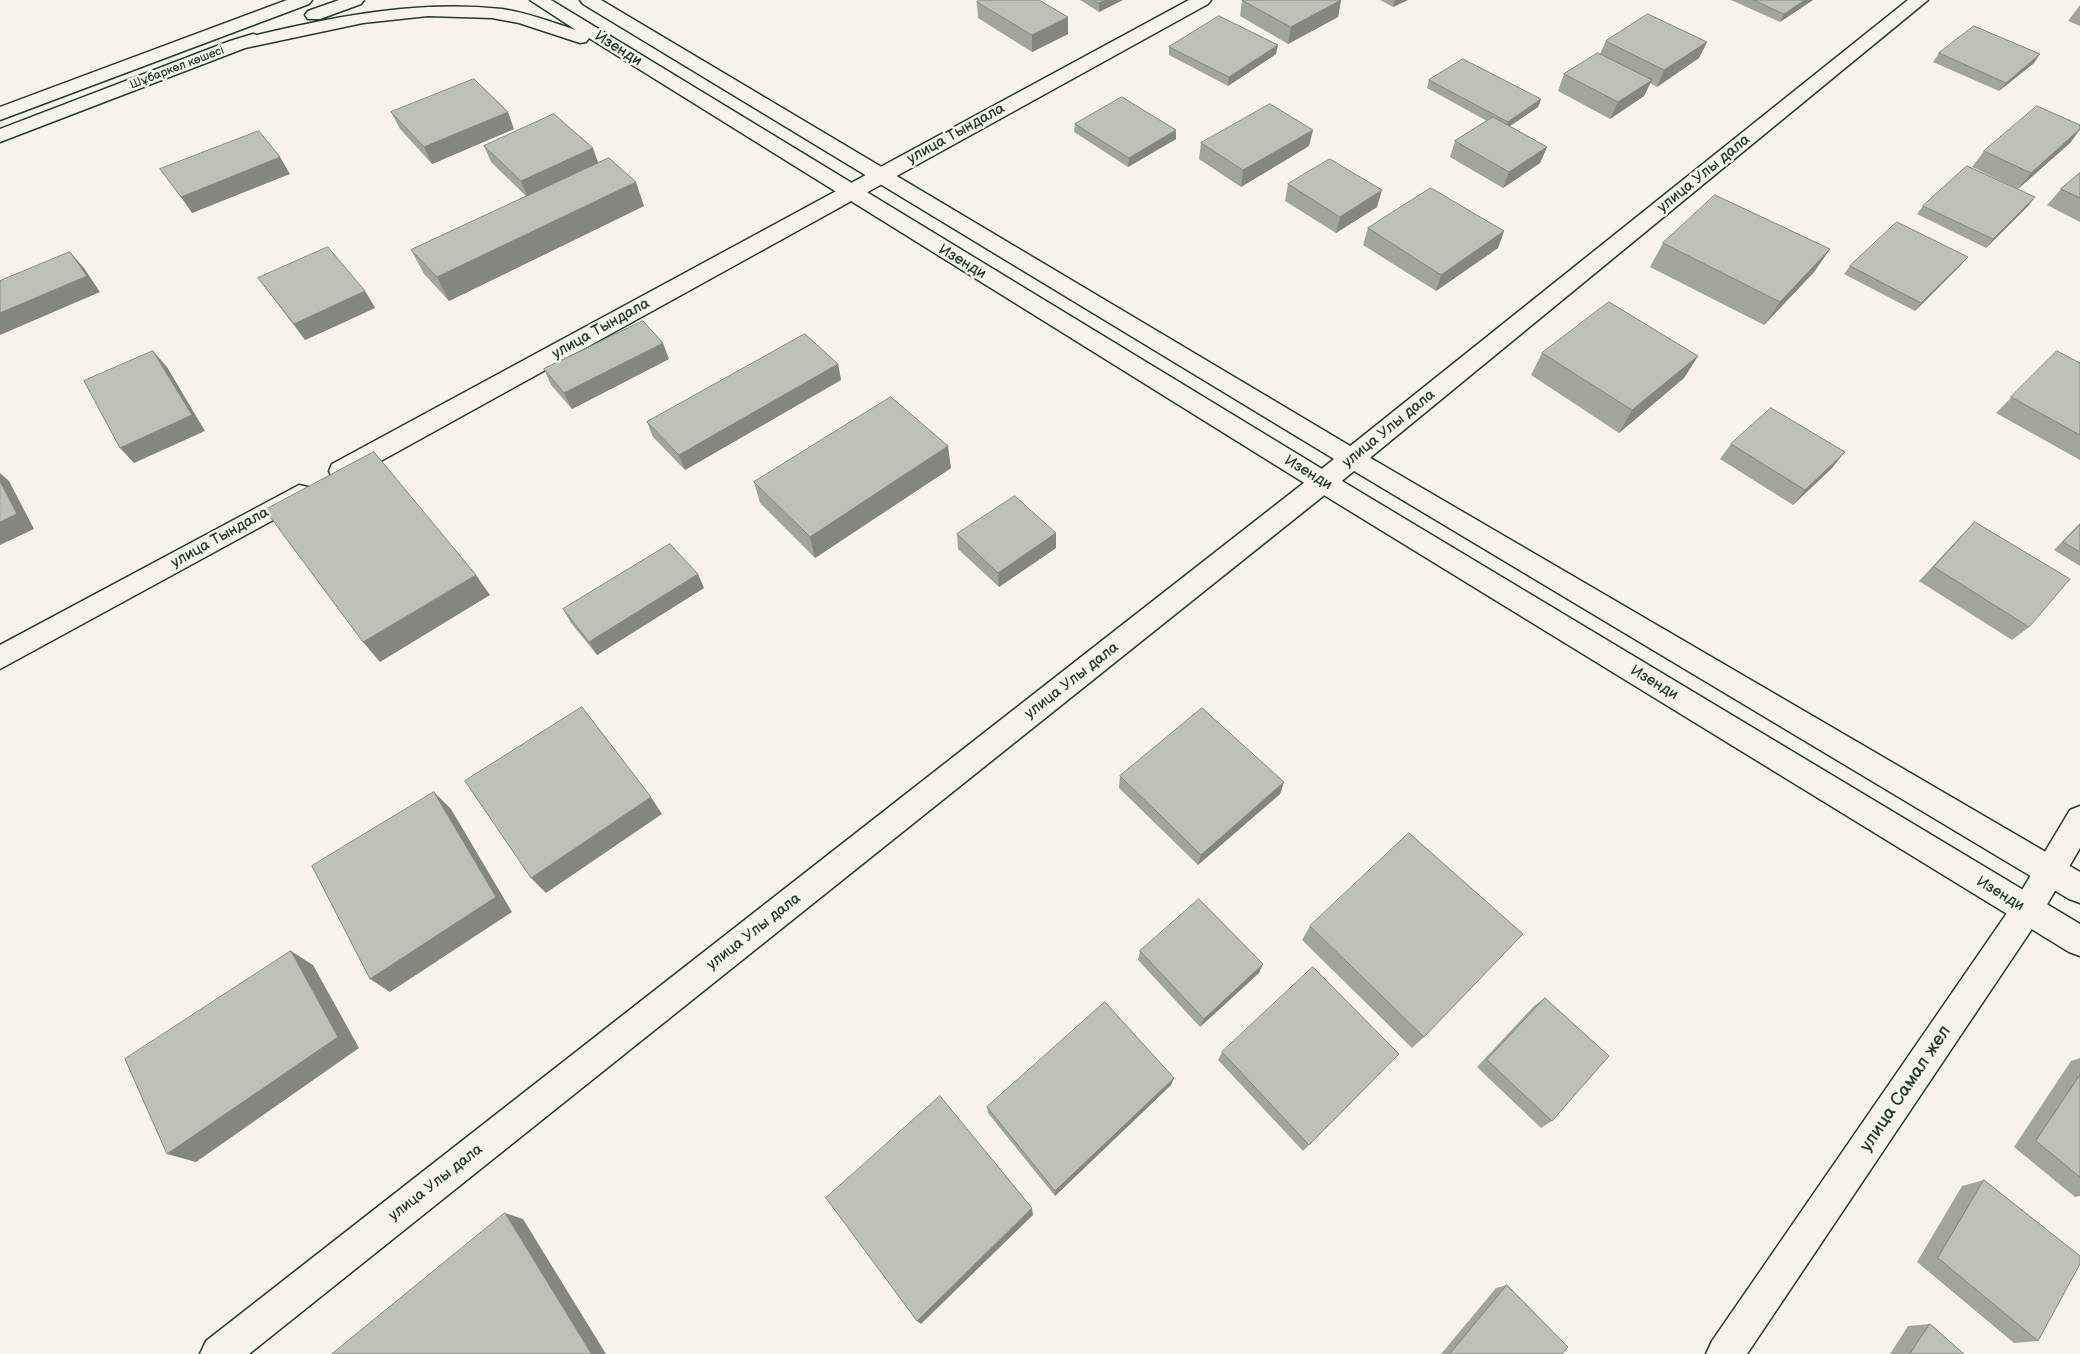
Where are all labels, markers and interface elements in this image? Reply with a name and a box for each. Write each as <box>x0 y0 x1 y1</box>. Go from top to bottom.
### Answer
street label: Изенди <box>591 27 645 71</box>
street label: Шұбаркөл көшесі <box>128 43 226 93</box>
street label: улица Тындала <box>904 100 1008 168</box>
street label: улица Улы дала <box>1654 131 1754 217</box>
street label: Изенди <box>935 241 989 283</box>
street label: улица Тындала <box>549 295 653 363</box>
street label: улица Улы дала <box>1339 386 1439 472</box>
street label: Изенди <box>1281 452 1335 494</box>
street label: улица Тындала <box>168 504 272 572</box>
street label: улица Улы дала <box>1022 639 1122 723</box>
street label: Изенди <box>1627 662 1681 704</box>
street label: Изенди <box>1973 873 2027 915</box>
street label: улица Улы дала <box>704 890 804 974</box>
street label: улица Самал жел <box>1856 1022 1956 1156</box>
street label: улица Улы дала <box>386 1141 486 1225</box>

